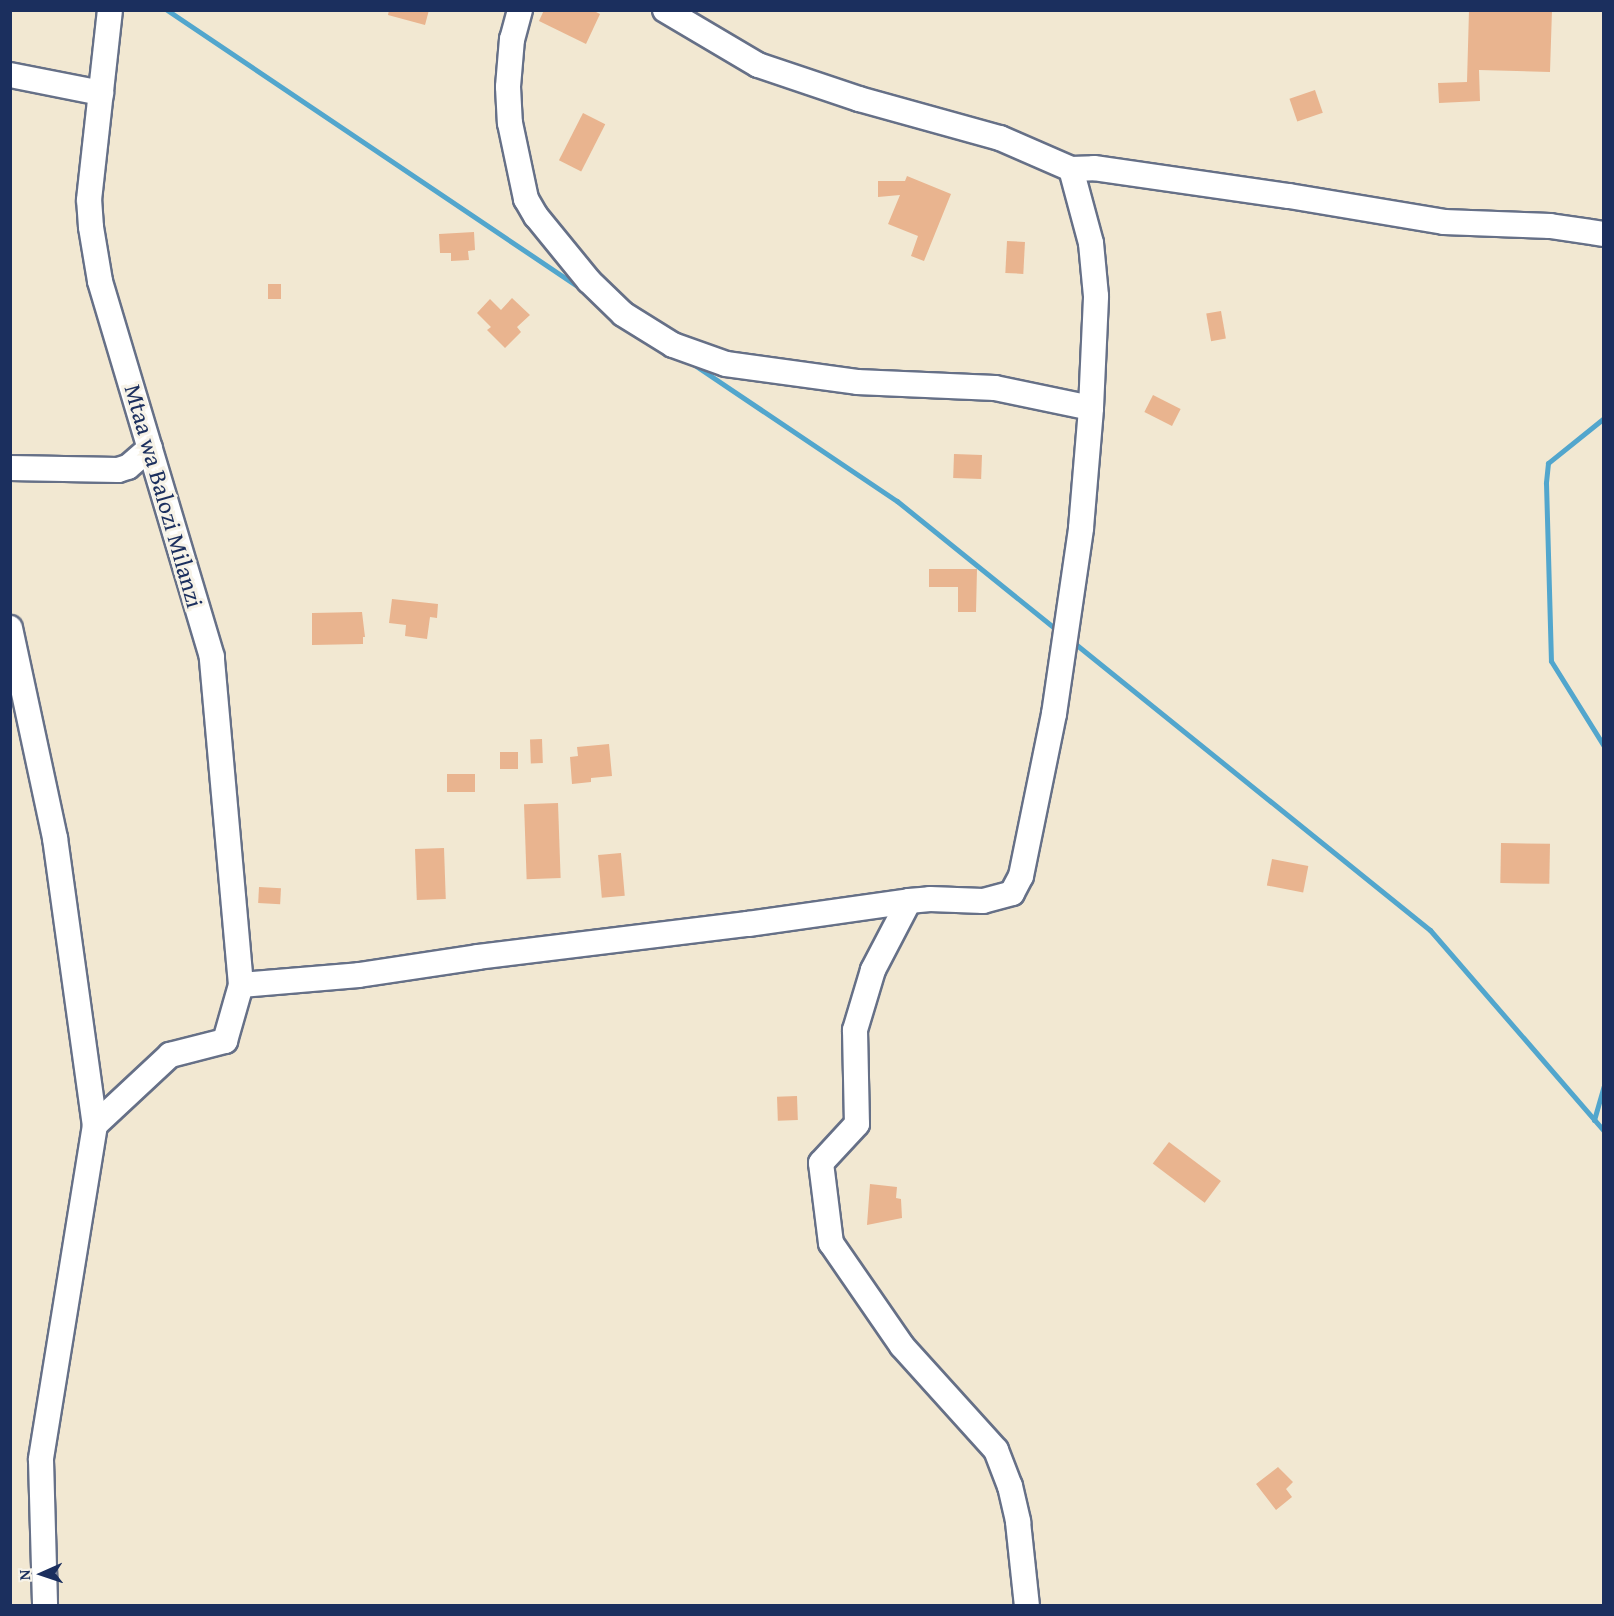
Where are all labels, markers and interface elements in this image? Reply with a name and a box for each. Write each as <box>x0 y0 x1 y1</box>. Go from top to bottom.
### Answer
street label: Mtaa wa Balozi Milanzi <box>118 381 210 611</box>
north arrow <box>12 1544 72 1604</box>
text: N <box>12 1569 36 1581</box>

